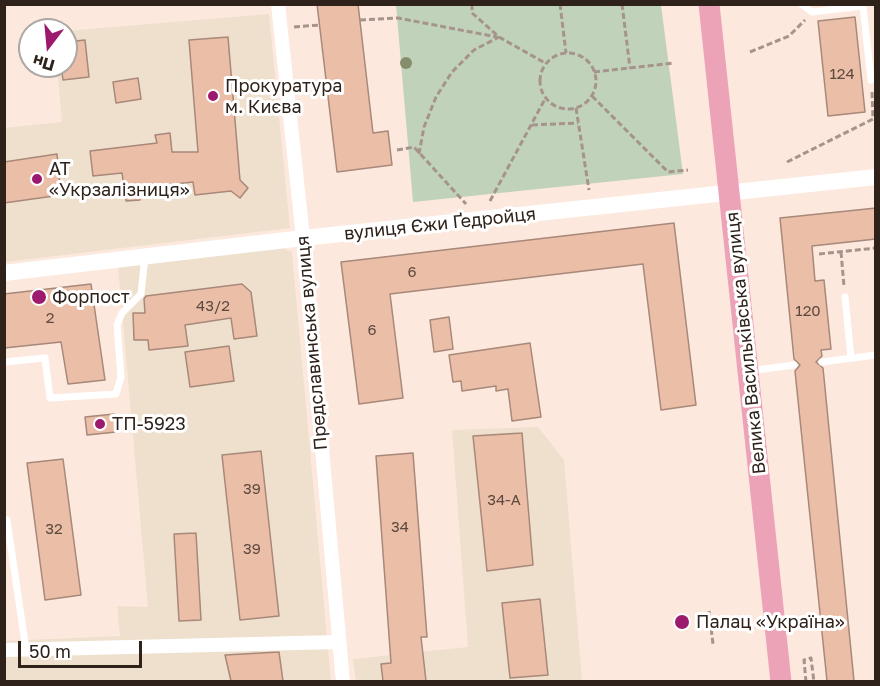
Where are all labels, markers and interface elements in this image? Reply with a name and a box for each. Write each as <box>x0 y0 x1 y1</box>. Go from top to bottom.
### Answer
north arrow <box>18 18 78 78</box>
text: Пн <box>30 51 57 76</box>
house number: 124 <box>829 65 855 83</box>
place label: Прокуратура м. Києва <box>225 75 343 118</box>
marker: Прокуратура м. Києва <box>206 89 220 103</box>
place label: АТ «Укрзалізниця» <box>49 158 190 201</box>
marker: АТ «Укрзалізниця» <box>30 172 44 186</box>
street label: вулиця Єжи Ґедройця <box>343 203 537 245</box>
street label: Велика Васильківська вулиця <box>721 211 771 475</box>
street label: Предславинська вулиця <box>292 235 332 451</box>
house number: 6 <box>407 263 417 281</box>
place label: Форпост <box>52 286 130 308</box>
marker: Форпост <box>30 288 48 306</box>
house number: 43/2 <box>196 297 230 315</box>
house number: 120 <box>795 302 821 320</box>
house number: 2 <box>46 309 54 327</box>
house number: 6 <box>367 321 377 339</box>
place label: ТП-5923 <box>112 413 186 435</box>
marker: ТП-5923 <box>93 417 107 431</box>
house number: 39 <box>243 480 261 498</box>
house number: 34-А <box>487 491 521 509</box>
house number: 34 <box>391 518 409 536</box>
house number: 32 <box>45 520 63 538</box>
house number: 39 <box>243 540 261 558</box>
place label: Палац «Україна» <box>696 611 845 633</box>
marker: Палац «Україна» <box>673 613 691 631</box>
scale bar <box>21 629 146 667</box>
text: 50 m <box>29 640 71 662</box>

